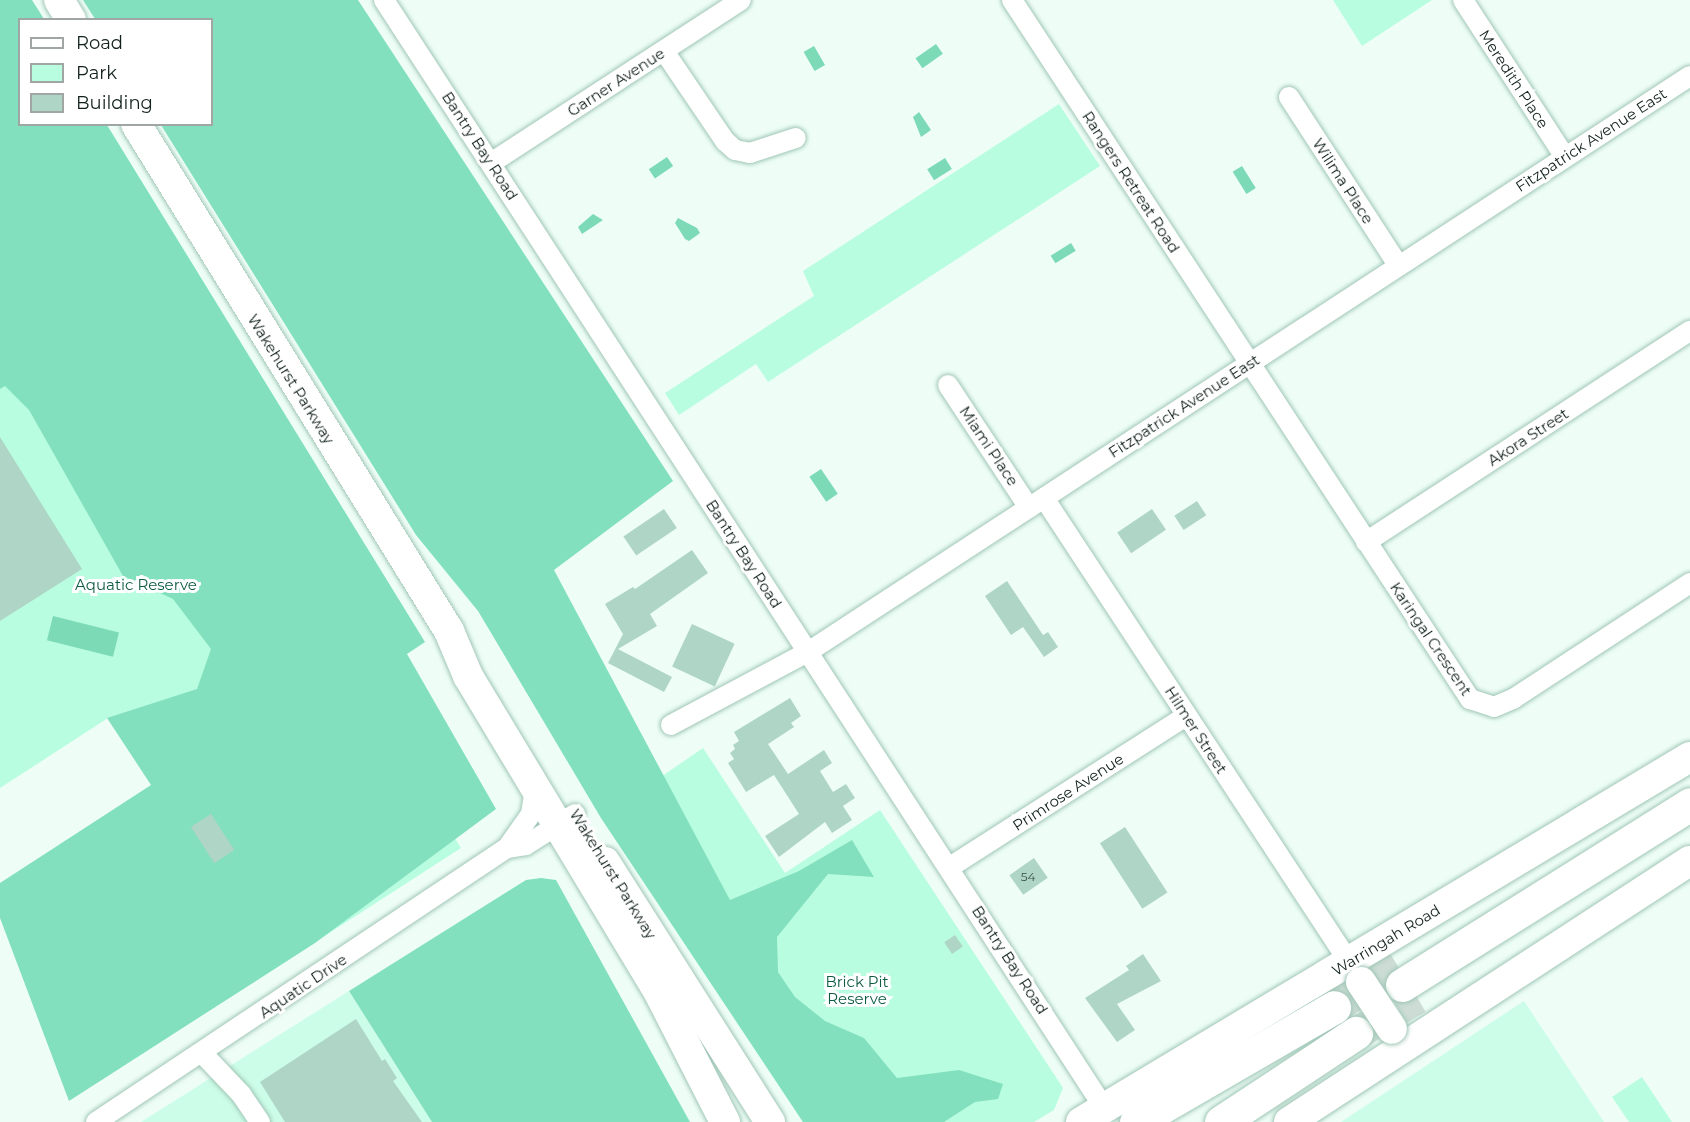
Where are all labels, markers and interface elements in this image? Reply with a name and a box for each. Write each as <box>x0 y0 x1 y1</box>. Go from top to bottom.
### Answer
legend <box>18 18 213 126</box>
street label: Meredith Place <box>1476 26 1552 132</box>
text: Road <box>76 32 123 54</box>
street label: Garner Avenue <box>564 44 668 120</box>
text: Park <box>76 62 117 84</box>
street label: Fitzpatrick Avenue East <box>1512 84 1670 196</box>
street label: Bantry Bay Road <box>438 88 522 204</box>
text: Building <box>76 92 153 114</box>
street label: Rangers Retreat Road <box>1079 108 1183 256</box>
street label: Wilima Place <box>1309 135 1377 227</box>
street label: Wakehurst Parkway <box>244 311 338 447</box>
street label: Fitzpatrick Avenue East <box>1105 350 1263 462</box>
street label: Miami Place <box>956 403 1022 489</box>
street label: Akora Street <box>1484 404 1572 470</box>
street label: Bantry Bay Road <box>702 496 786 612</box>
park label: Aquatic Reserve <box>75 576 197 594</box>
street label: Karingal Crescent <box>1386 579 1476 699</box>
street label: Hilmer Street <box>1161 683 1231 777</box>
street label: Primrose Avenue <box>1009 749 1127 835</box>
street label: Wakehurst Parkway <box>566 806 660 942</box>
house number: 54 <box>1021 870 1035 884</box>
street label: Warringah Road <box>1329 901 1443 979</box>
street label: Bantry Bay Road <box>968 902 1052 1018</box>
street label: Aquatic Drive <box>256 950 350 1022</box>
park label: Brick Pit Reserve <box>825 972 889 1007</box>

